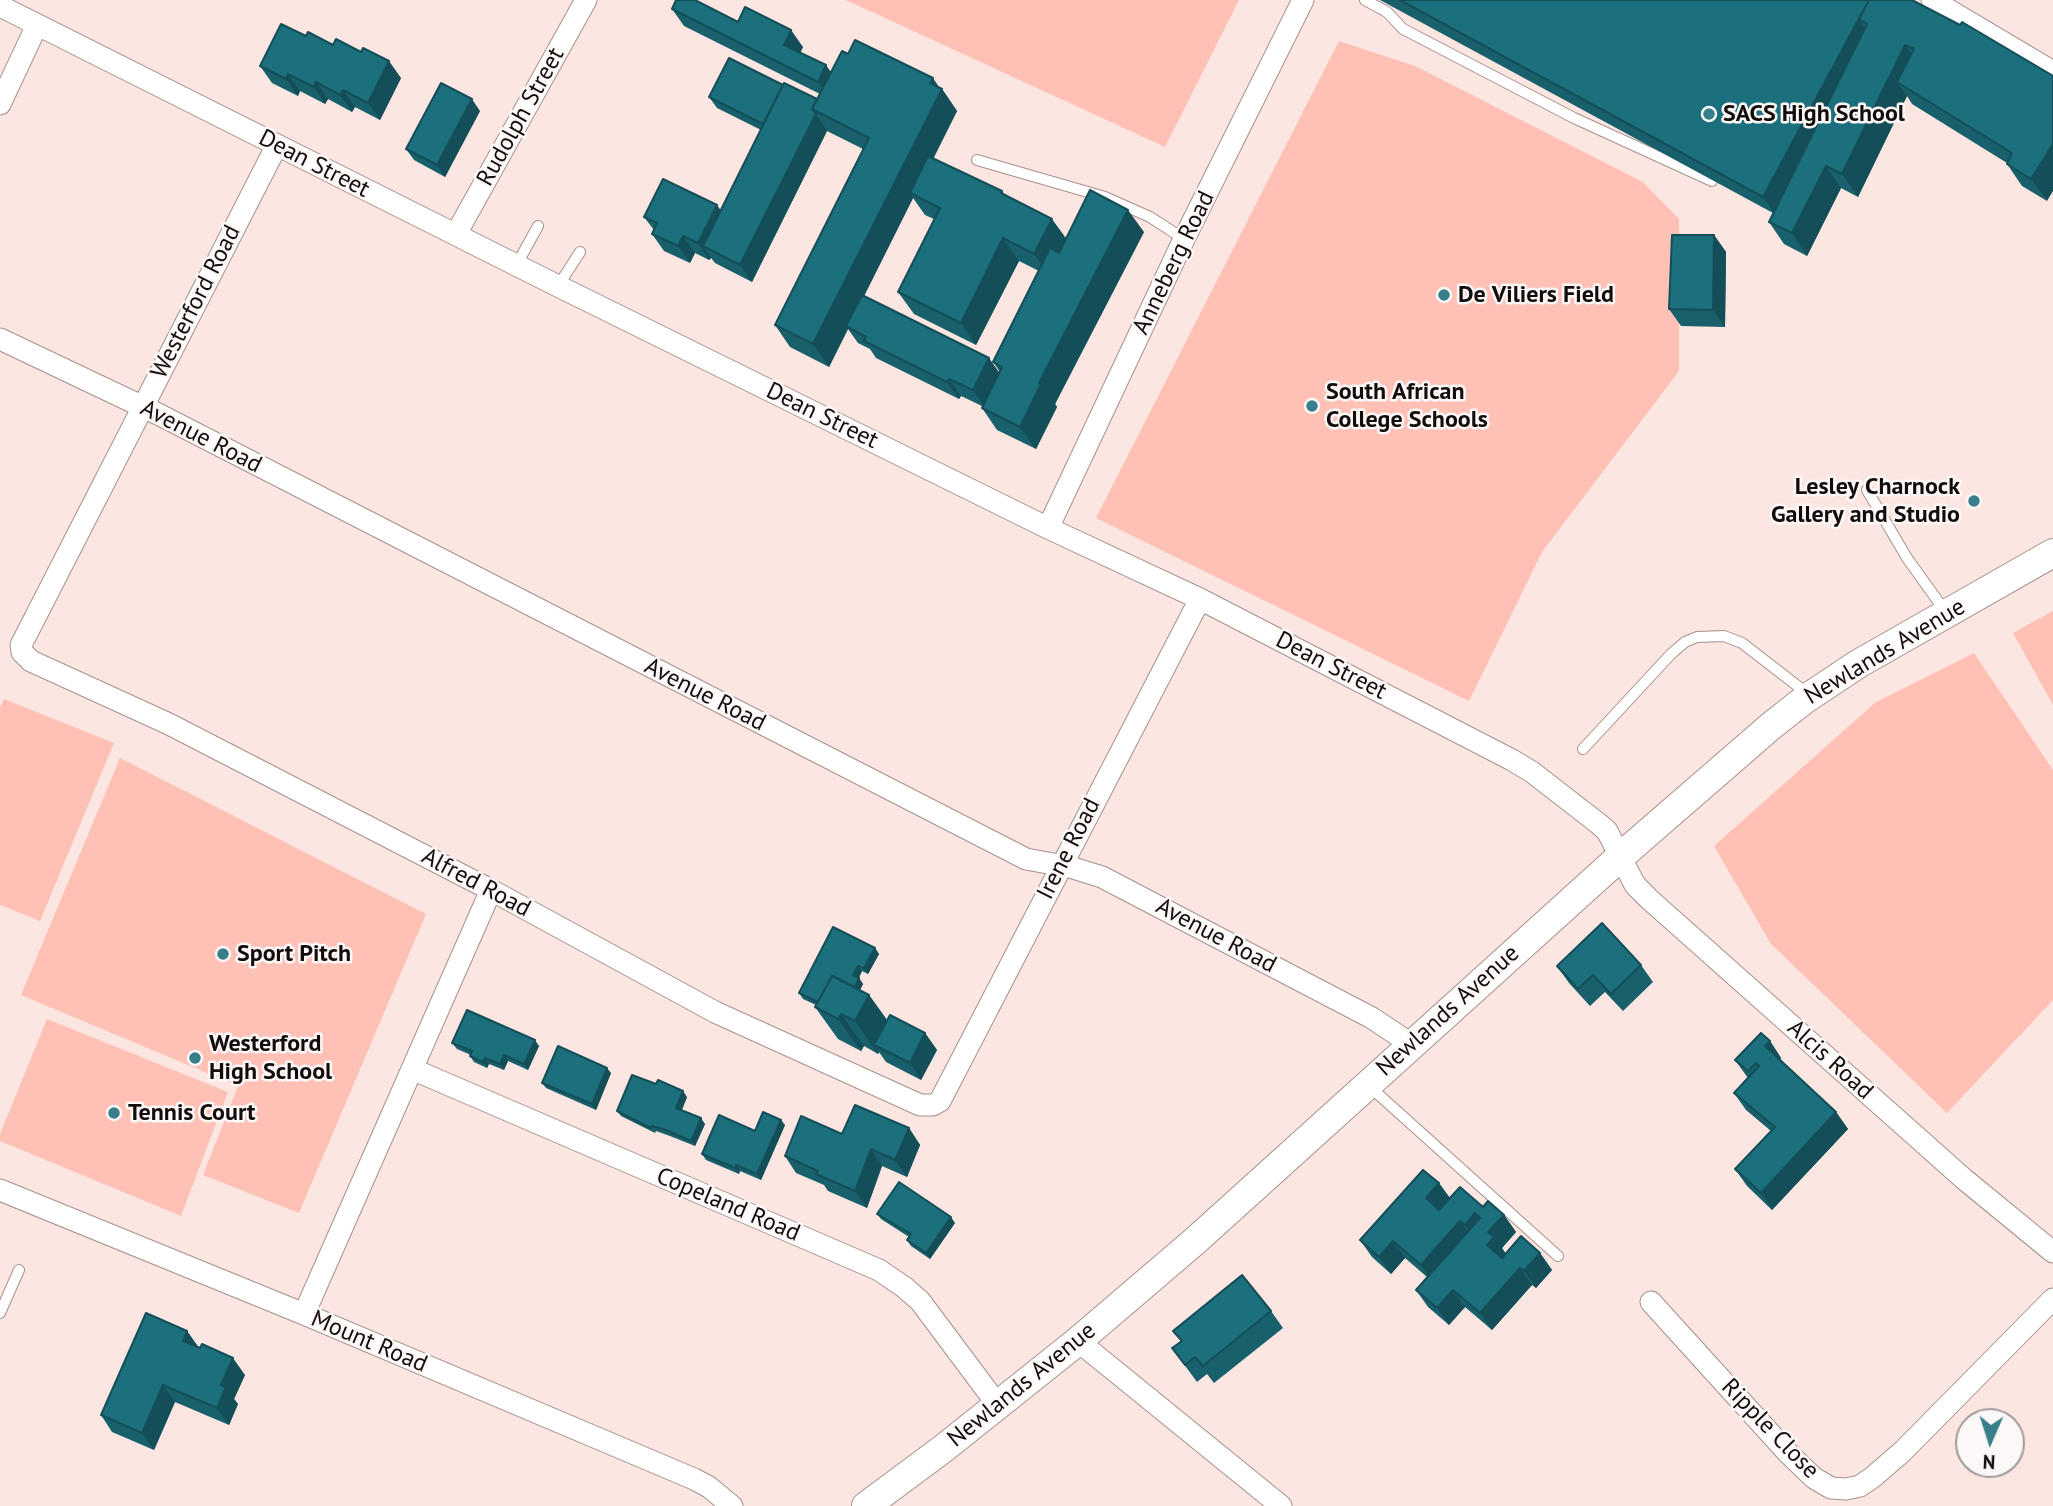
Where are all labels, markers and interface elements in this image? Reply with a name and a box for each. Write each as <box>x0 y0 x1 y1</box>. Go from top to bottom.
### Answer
street label: Rudolph Street <box>471 43 571 191</box>
place label: SACS High School <box>1723 100 1905 128</box>
marker: SACS High School <box>1701 106 1717 122</box>
street label: Dean Street <box>254 124 374 204</box>
street label: Anneberg Road <box>1127 187 1221 339</box>
street label: Westerford Road <box>145 221 247 383</box>
place label: De Viliers Field <box>1458 281 1614 309</box>
marker: De Viliers Field <box>1436 287 1452 303</box>
street label: Dean Street <box>761 377 883 455</box>
place label: South African College Schools <box>1326 378 1488 434</box>
street label: Avenue Road <box>136 394 266 480</box>
marker: South African College Schools <box>1304 398 1320 414</box>
place label: Lesley Charnock Gallery and Studio <box>1771 473 1960 529</box>
marker: Lesley Charnock Gallery and Studio <box>1966 493 1982 509</box>
street label: Newlands Avenue <box>1800 593 1970 711</box>
street label: Dean Street <box>1271 626 1391 706</box>
street label: Avenue Road <box>640 652 770 738</box>
street label: Irene Road <box>1031 794 1107 904</box>
street label: Alfred Road <box>417 842 535 924</box>
street label: Avenue Road <box>1151 892 1281 980</box>
street label: Newlands Avenue <box>1371 939 1525 1083</box>
place label: Sport Pitch <box>237 940 351 968</box>
marker: Sport Pitch <box>215 946 231 962</box>
street label: Alcis Road <box>1781 1014 1879 1106</box>
place label: Westerford High School <box>209 1030 332 1086</box>
marker: Westerford High School <box>187 1050 203 1066</box>
place label: Tennis Court <box>128 1099 255 1127</box>
marker: Tennis Court <box>106 1105 122 1121</box>
street label: Copeland Road <box>652 1162 804 1248</box>
street label: Mount Road <box>307 1305 431 1379</box>
street label: Newlands Avenue <box>942 1316 1102 1454</box>
street label: Ripple Close <box>1715 1373 1825 1485</box>
north arrow <box>1955 1408 2025 1478</box>
text: N <box>1982 1450 1996 1474</box>

